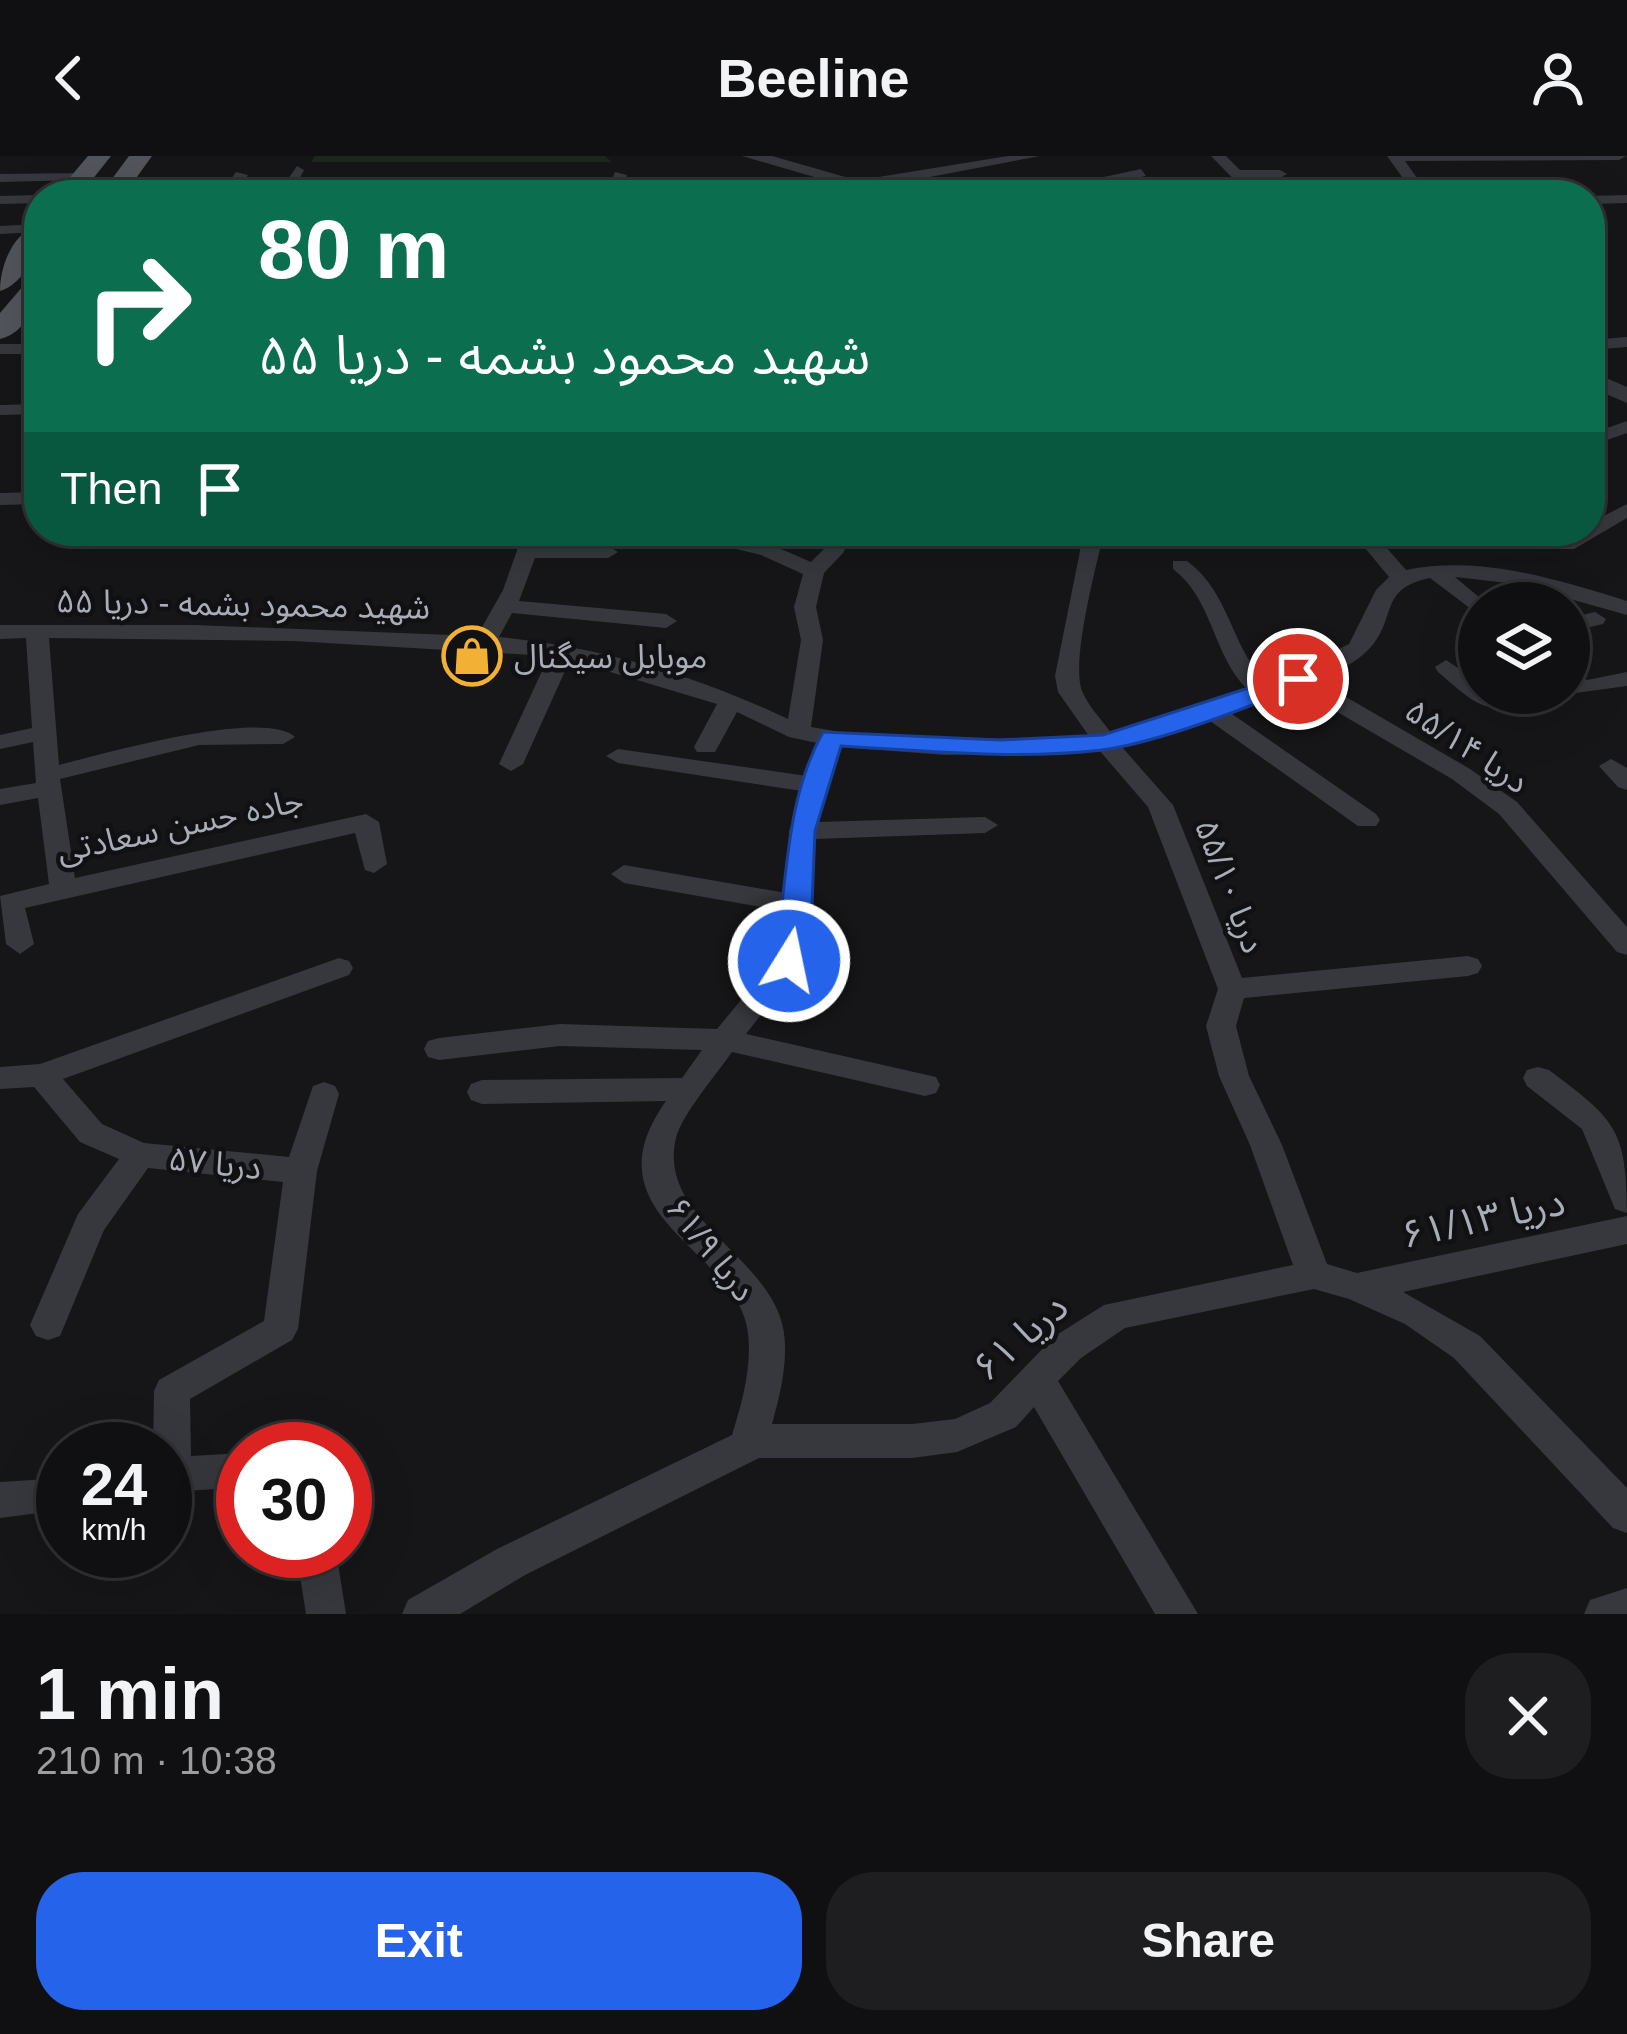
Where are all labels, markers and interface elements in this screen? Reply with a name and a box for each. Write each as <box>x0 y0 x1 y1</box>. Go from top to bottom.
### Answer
icon: back <box>36 45 102 111</box>
icon: person <box>1525 45 1591 111</box>
text: Beeline <box>717 48 910 108</box>
text: 80 m <box>258 202 449 296</box>
icon: right <box>60 228 216 384</box>
text: شهید محمود بشمه - دریا ۵۵ <box>258 325 870 385</box>
icon: arrive <box>187 456 253 522</box>
text: Then <box>60 463 163 514</box>
street label: شهید محمود بشمه - دریا ۵۵ <box>56 582 430 627</box>
map controls <box>1458 582 1590 714</box>
button: layers <box>1458 582 1590 714</box>
shop icon: موبایل سیگنال <box>441 625 503 687</box>
pin <box>1247 628 1349 730</box>
place label: موبایل سیگنال <box>514 638 707 676</box>
icon: arrive <box>1265 646 1331 712</box>
street label: دریا ۵۵/۱۴ <box>1398 691 1535 801</box>
street label: جاده حسن سعادتی <box>54 781 307 870</box>
street label: دریا ۵۵/۱۰ <box>1187 814 1272 958</box>
position arrow <box>726 898 852 1024</box>
street label: دریا ۵۷ <box>167 1140 263 1187</box>
street label: دریا ۶۱/۱۳ <box>1398 1180 1569 1257</box>
street label: دریا ۶۱/۹ <box>658 1190 763 1309</box>
street label: دریا ۶۱ <box>964 1285 1076 1390</box>
speed limit sign: 30 <box>216 1422 372 1578</box>
text: 24 <box>81 1451 147 1518</box>
text: km/h <box>81 1513 147 1546</box>
button: close <box>1465 1653 1591 1779</box>
text: 1 min <box>36 1654 224 1734</box>
text: 210 m · 10:38 <box>36 1739 277 1782</box>
button: Exit <box>36 1872 802 2010</box>
button: Share <box>826 1872 1591 2010</box>

